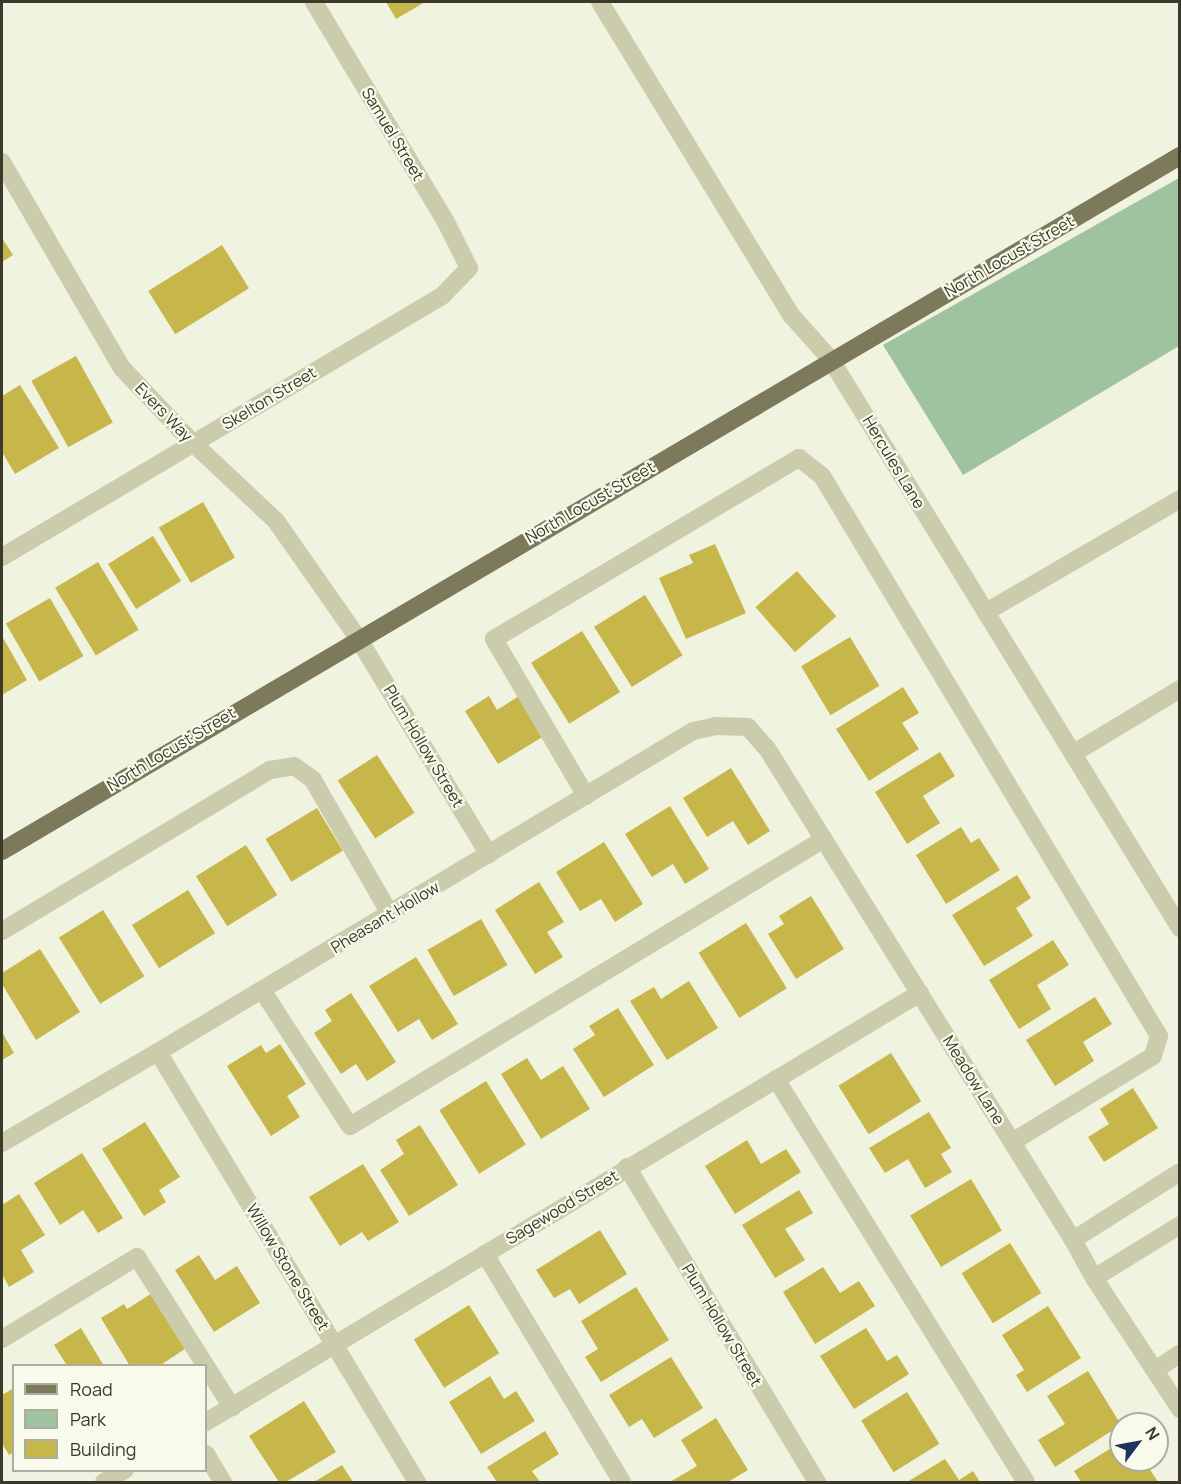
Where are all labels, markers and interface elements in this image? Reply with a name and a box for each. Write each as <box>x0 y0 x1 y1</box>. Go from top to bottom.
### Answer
street label: Samuel Street <box>358 84 428 184</box>
street label: North Locust Street <box>941 211 1077 301</box>
street label: Skelton Street <box>219 362 319 434</box>
street label: Evers Way <box>131 379 197 445</box>
street label: Hercules Lane <box>859 412 929 512</box>
street label: North Locust Street <box>522 457 658 547</box>
street label: Plum Hollow Street <box>380 681 468 811</box>
street label: North Locust Street <box>103 703 239 795</box>
street label: Pheasant Hollow <box>327 877 443 957</box>
street label: Meadow Lane <box>939 1032 1009 1128</box>
street label: Sagewood Street <box>502 1166 622 1248</box>
street label: Willow Stone Street <box>242 1200 334 1334</box>
street label: Plum Hollow Street <box>678 1260 766 1390</box>
legend <box>12 1364 207 1472</box>
text: Road <box>70 1377 113 1401</box>
text: Park <box>70 1407 106 1431</box>
north arrow <box>1109 1412 1169 1472</box>
text: N <box>1140 1423 1165 1444</box>
text: Building <box>70 1437 136 1461</box>

